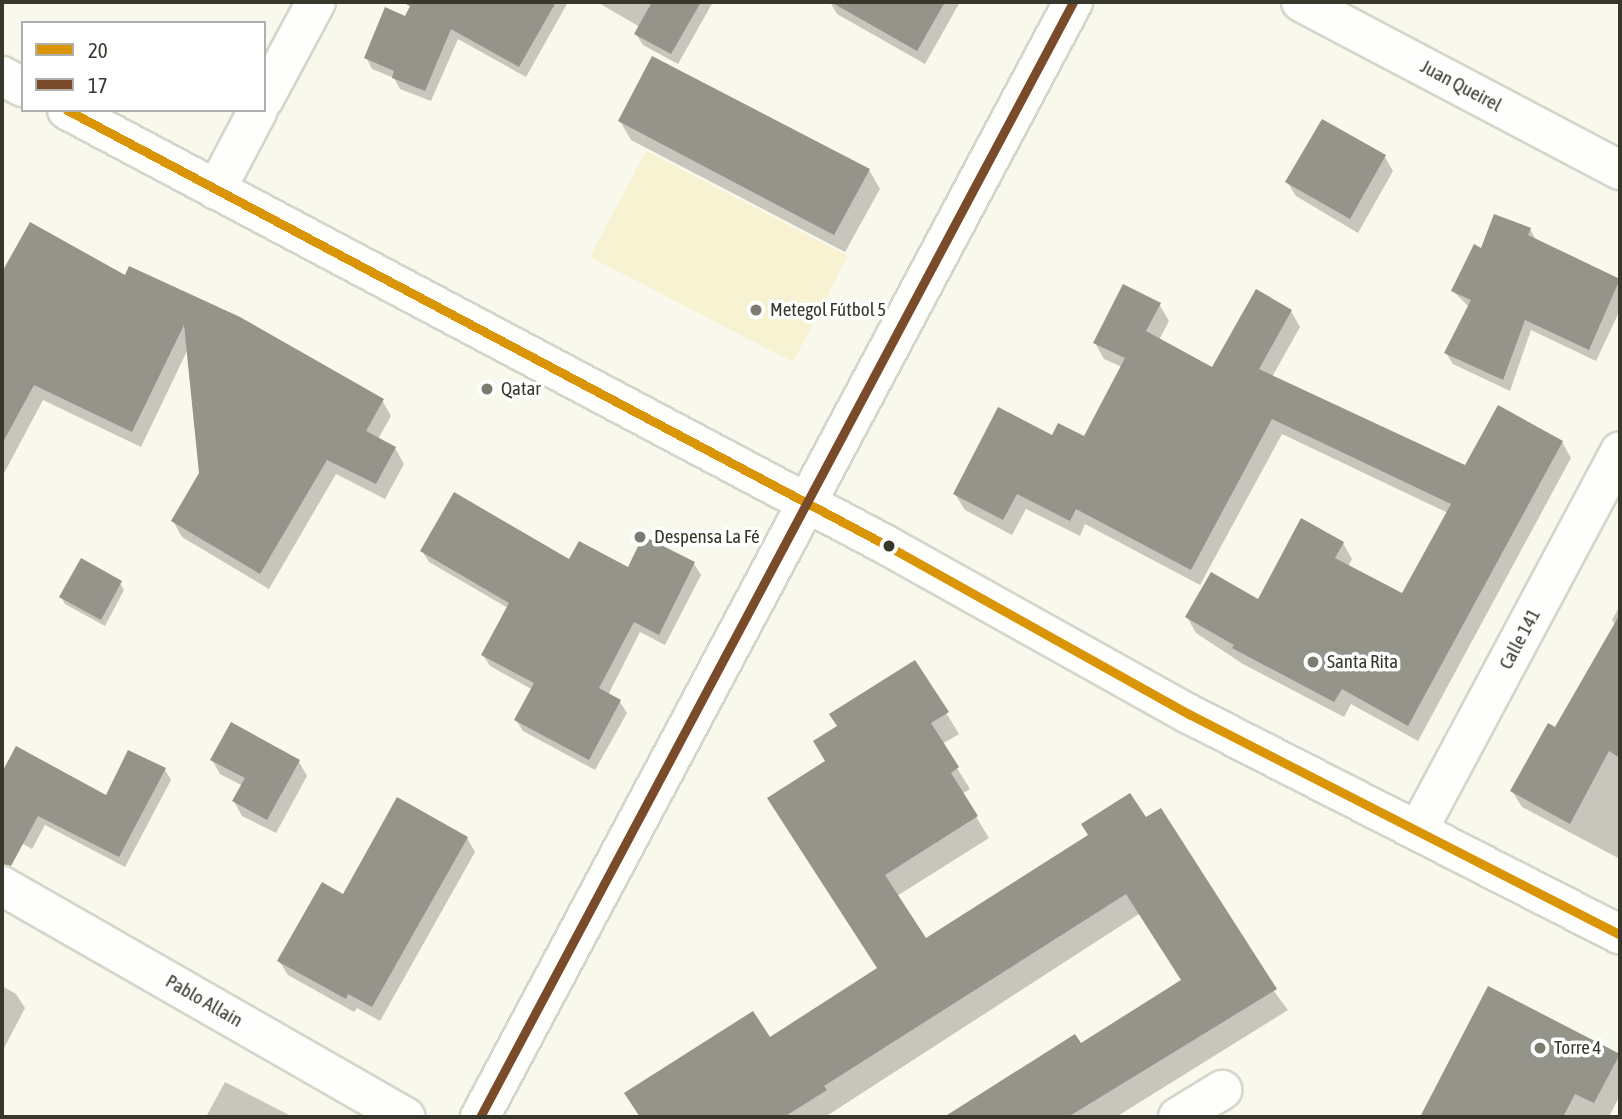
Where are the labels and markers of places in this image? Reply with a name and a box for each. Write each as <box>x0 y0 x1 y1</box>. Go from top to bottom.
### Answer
place label: Metegol Fútbol 5 <box>770 299 886 321</box>
marker: Metegol Fútbol 5 <box>748 302 764 318</box>
place label: Qatar <box>501 378 541 400</box>
marker: Qatar <box>479 381 495 397</box>
place label: Despensa La Fé <box>654 526 760 548</box>
marker: Despensa La Fé <box>632 529 648 545</box>
unlabelled marker <box>882 539 896 553</box>
place label: Santa Rita <box>1327 651 1398 673</box>
marker: Santa Rita <box>1305 654 1321 670</box>
place label: Torre 4 <box>1554 1037 1601 1059</box>
marker: Torre 4 <box>1532 1040 1548 1056</box>

